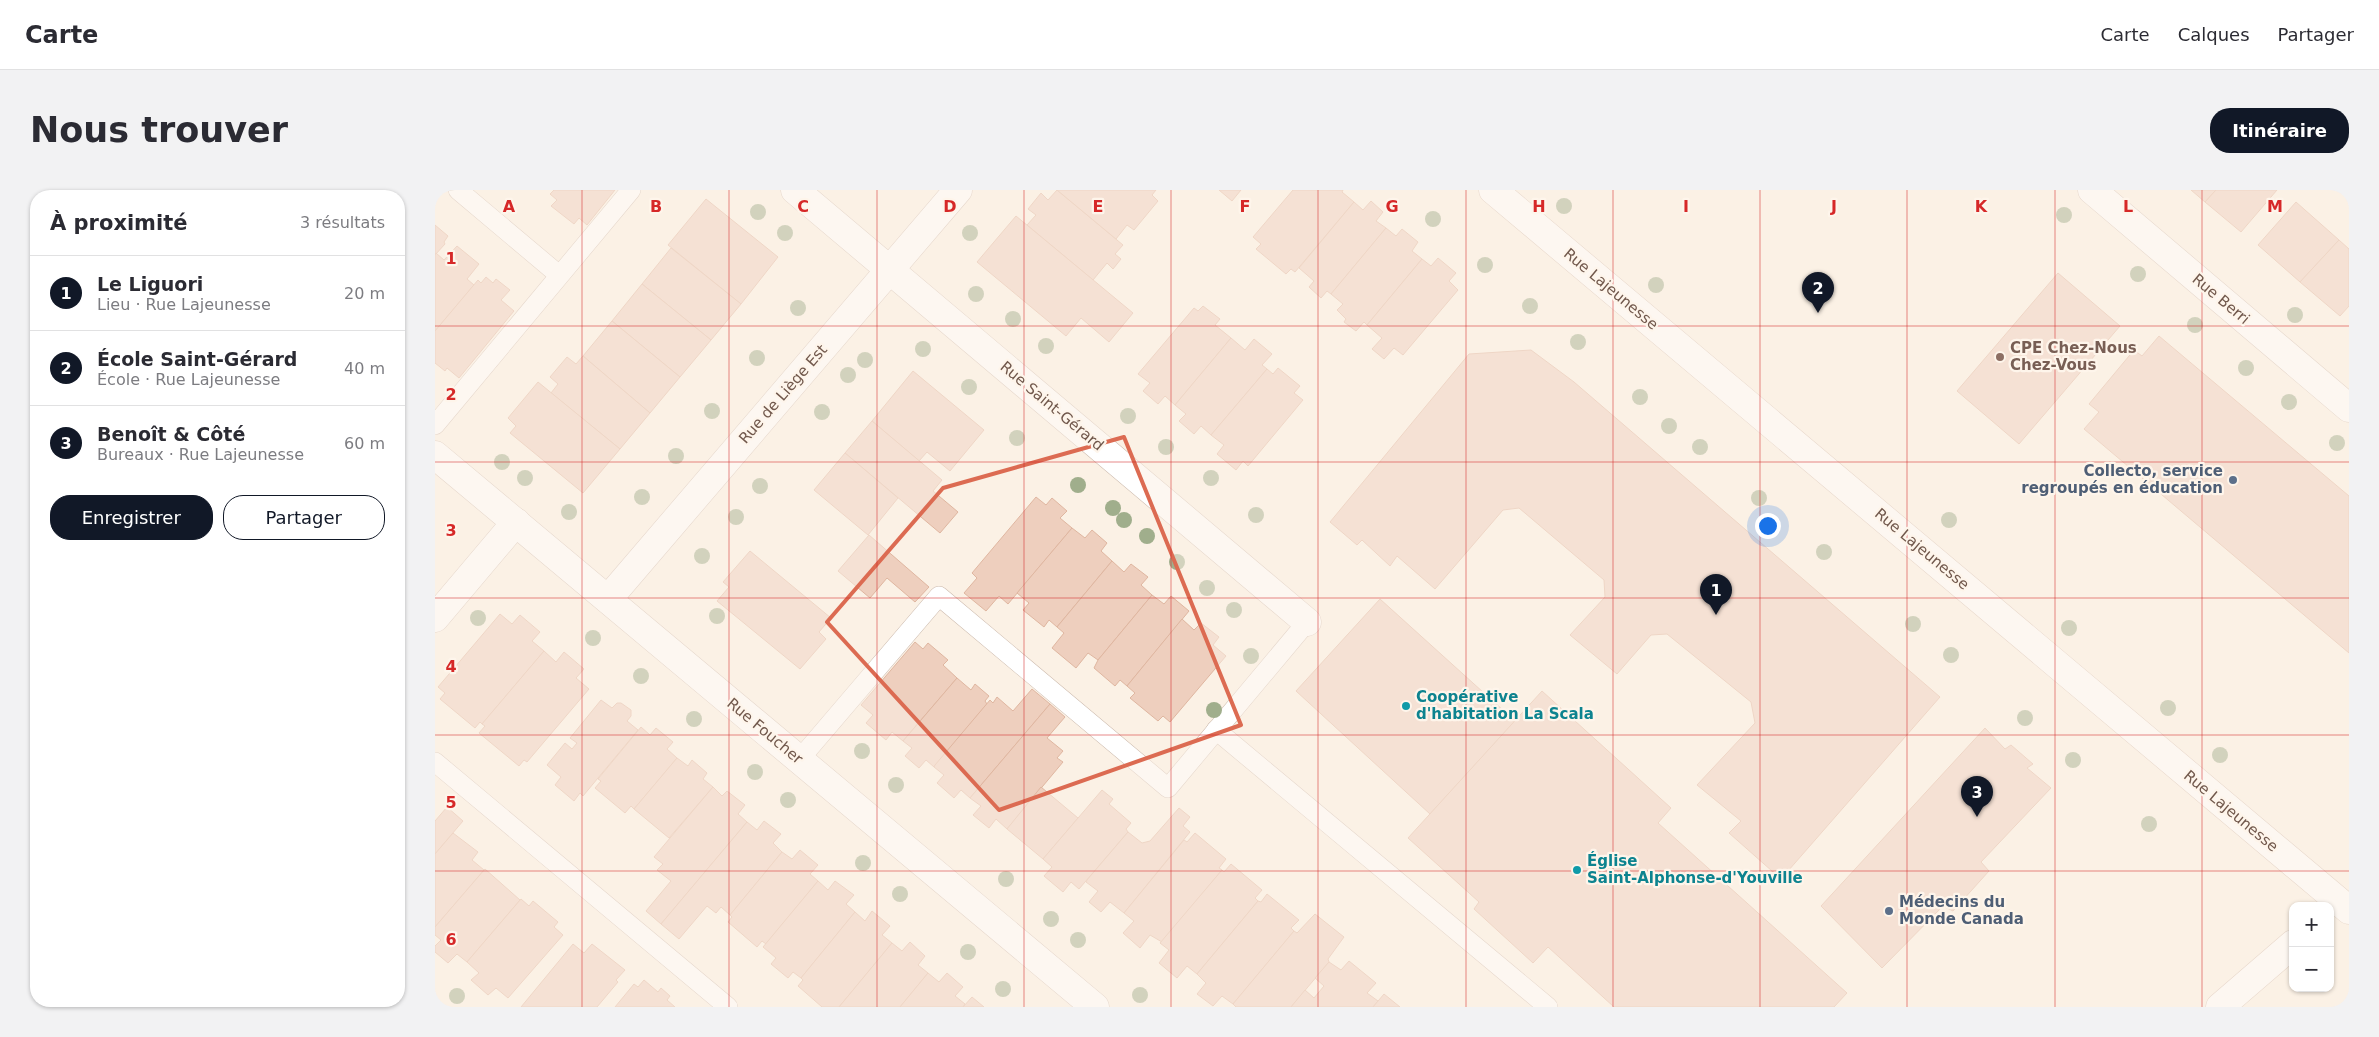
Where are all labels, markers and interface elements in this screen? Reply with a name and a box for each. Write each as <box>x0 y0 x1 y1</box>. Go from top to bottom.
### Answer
text: Carte <box>25 21 98 49</box>
text: Carte <box>2101 24 2150 45</box>
text: Calques <box>2178 24 2250 45</box>
text: Partager <box>2278 24 2354 45</box>
button: Itinéraire <box>2210 108 2349 153</box>
text: Nous trouver <box>30 110 288 150</box>
text: A <box>503 197 516 216</box>
text: B <box>650 197 662 216</box>
text: C <box>797 197 809 216</box>
text: D <box>943 197 957 216</box>
text: E <box>1093 197 1103 216</box>
text: F <box>1240 197 1250 216</box>
text: G <box>1385 197 1399 216</box>
text: H <box>1532 197 1546 216</box>
text: I <box>1683 197 1689 216</box>
text: J <box>1830 197 1837 216</box>
text: K <box>1975 197 1988 216</box>
text: L <box>2123 197 2133 216</box>
text: M <box>2267 197 2283 216</box>
text: À proximité <box>50 211 187 235</box>
text: 3 résultats <box>300 213 385 232</box>
street label: Rue Lajeunesse <box>1560 244 1662 334</box>
text: 1 <box>445 249 457 268</box>
street label: Rue Berri <box>2189 270 2253 328</box>
pin: 2 <box>1802 272 1834 313</box>
text: Le Liguori <box>97 273 203 295</box>
text: 1 <box>60 284 72 303</box>
text: 20 m <box>344 284 385 303</box>
text: Lieu · Rue Lajeunesse <box>97 295 271 314</box>
place label: CPE Chez-Nous Chez-Vous <box>2010 339 2137 374</box>
street label: Rue de Liège Est <box>735 341 831 447</box>
text: École Saint-Gérard <box>97 348 297 370</box>
marker: CPE Chez-Nous Chez-Vous <box>1994 351 2006 363</box>
street label: Rue Saint-Gérard <box>997 358 1107 454</box>
text: 2 <box>60 359 72 378</box>
text: 40 m <box>344 359 385 378</box>
text: École · Rue Lajeunesse <box>97 370 280 389</box>
text: 2 <box>445 385 457 404</box>
text: Benoît & Côté <box>97 423 245 445</box>
text: 3 <box>60 434 72 453</box>
text: 60 m <box>344 434 385 453</box>
text: Bureaux · Rue Lajeunesse <box>97 445 304 464</box>
place label: Collecto, service regroupés en éducation <box>2021 462 2223 497</box>
marker: Collecto, service regroupés en éducation <box>2227 474 2239 486</box>
button: Enregistrer <box>50 495 213 540</box>
button: Partager <box>223 495 385 540</box>
street label: Rue Lajeunesse <box>1871 504 1973 594</box>
your location <box>1755 513 1781 539</box>
text: 3 <box>445 521 457 540</box>
pin: 1 <box>1700 574 1732 615</box>
text: 4 <box>445 657 457 676</box>
place label: Coopérative d'habitation La Scala <box>1416 688 1594 723</box>
street label: Rue Foucher <box>724 694 807 768</box>
marker: Coopérative d'habitation La Scala <box>1400 700 1412 712</box>
street label: Rue Lajeunesse <box>2180 766 2282 856</box>
pin: 3 <box>1961 776 1993 817</box>
text: 5 <box>445 793 457 812</box>
place label: Église Saint-Alphonse-d'Youville <box>1587 851 1803 887</box>
marker: Église Saint-Alphonse-d'Youville <box>1571 864 1583 876</box>
place label: Médecins du Monde Canada <box>1899 893 2024 928</box>
map controls <box>2289 902 2334 992</box>
button: + <box>2289 902 2334 947</box>
marker: Médecins du Monde Canada <box>1883 905 1895 917</box>
text: 6 <box>445 930 457 949</box>
button: − <box>2289 947 2334 992</box>

